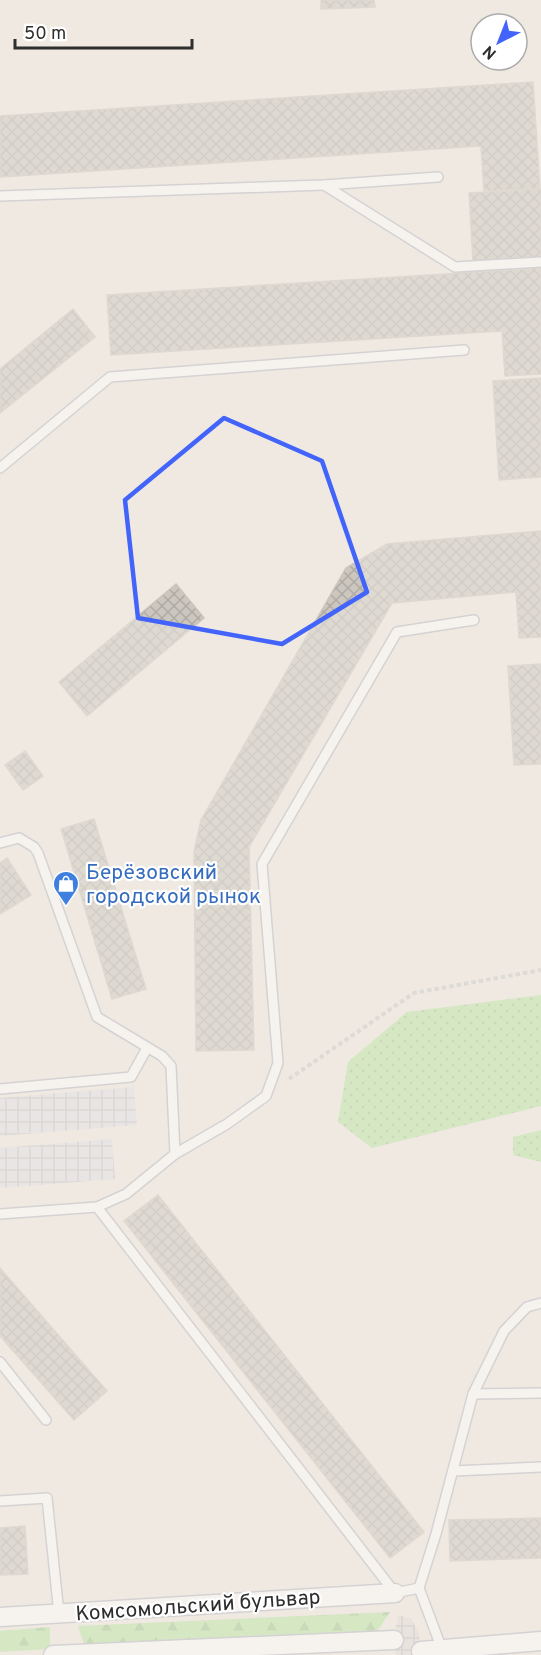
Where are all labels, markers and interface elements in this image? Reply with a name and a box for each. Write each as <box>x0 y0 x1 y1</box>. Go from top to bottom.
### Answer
scale bar <box>15 12 192 50</box>
north arrow <box>469 12 529 72</box>
text: 50 m <box>24 23 66 46</box>
text: N <box>479 40 501 63</box>
place label: Берёзовский городской рынок <box>86 860 261 911</box>
shop icon: Берёзовский городской рынок <box>51 869 81 907</box>
street label: Комсомольский бульвар <box>75 1584 321 1629</box>

